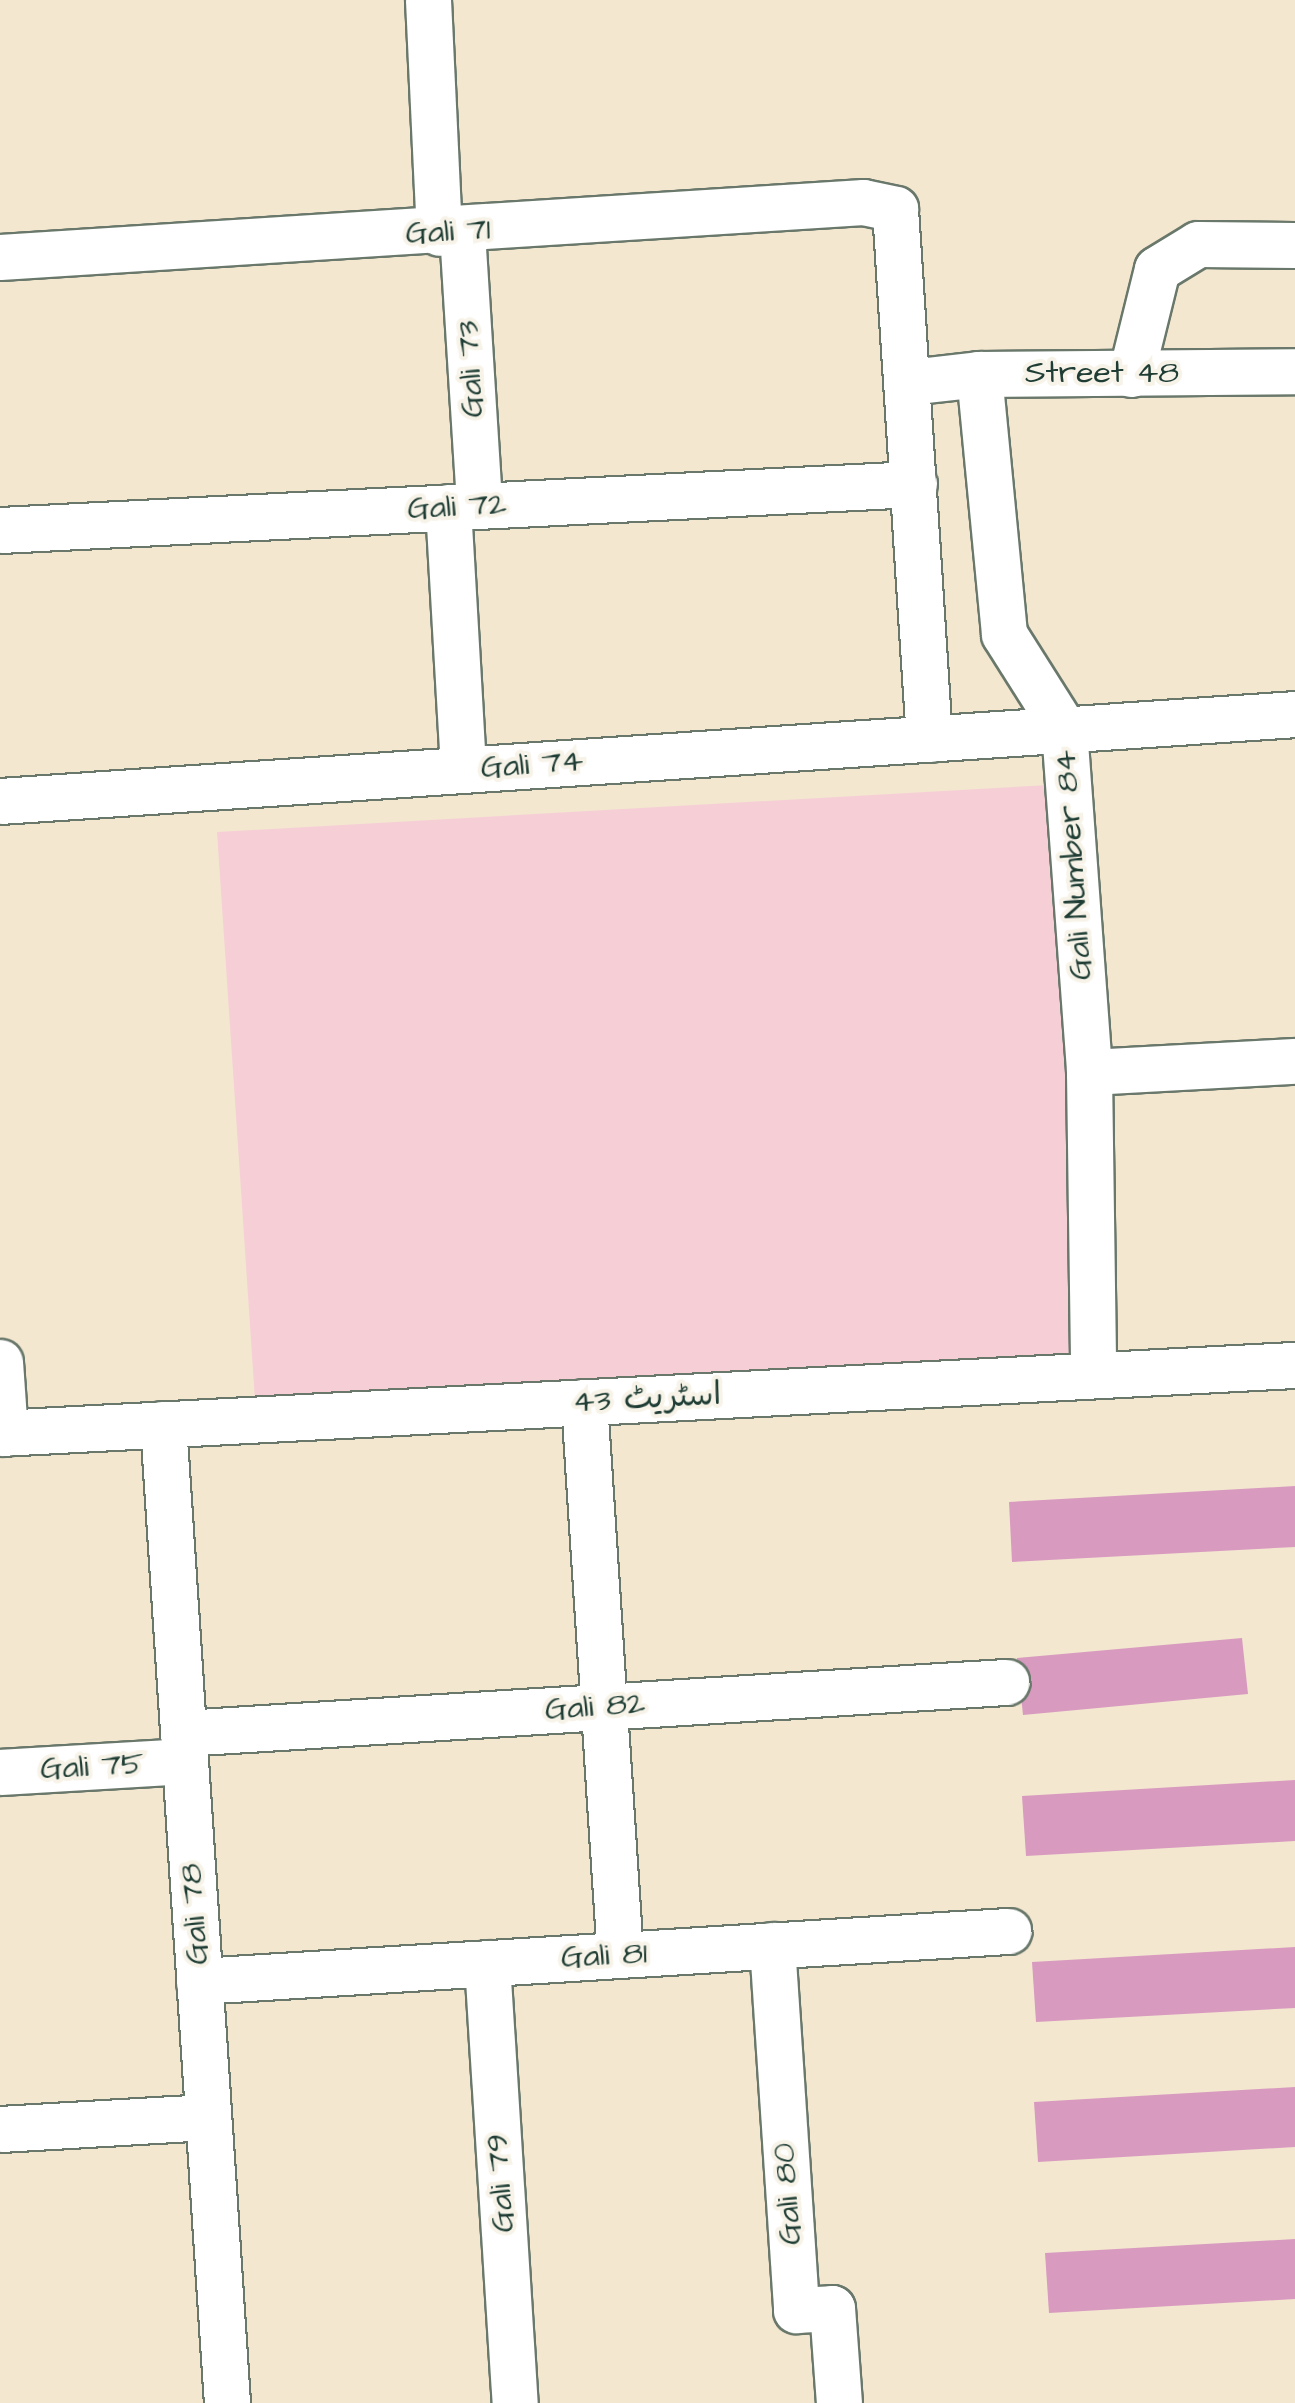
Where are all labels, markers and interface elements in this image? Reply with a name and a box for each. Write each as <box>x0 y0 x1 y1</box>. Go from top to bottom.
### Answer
street label: Gali 71 <box>405 211 491 253</box>
street label: Gali 73 <box>449 320 493 418</box>
street label: Street 48 <box>1025 354 1179 392</box>
street label: Gali 72 <box>407 485 507 529</box>
street label: Gali 74 <box>479 742 585 788</box>
street label: Gali Number 84 <box>1047 749 1101 981</box>
street label: اسٹریٹ 43 <box>572 1376 722 1422</box>
street label: Gali 82 <box>544 1684 646 1730</box>
street label: Gali 75 <box>39 1745 145 1789</box>
street label: Gali 78 <box>172 1862 218 1966</box>
street label: Gali 81 <box>560 1935 648 1977</box>
street label: Gali 79 <box>478 2132 524 2234</box>
street label: Gali 80 <box>765 2142 811 2246</box>

